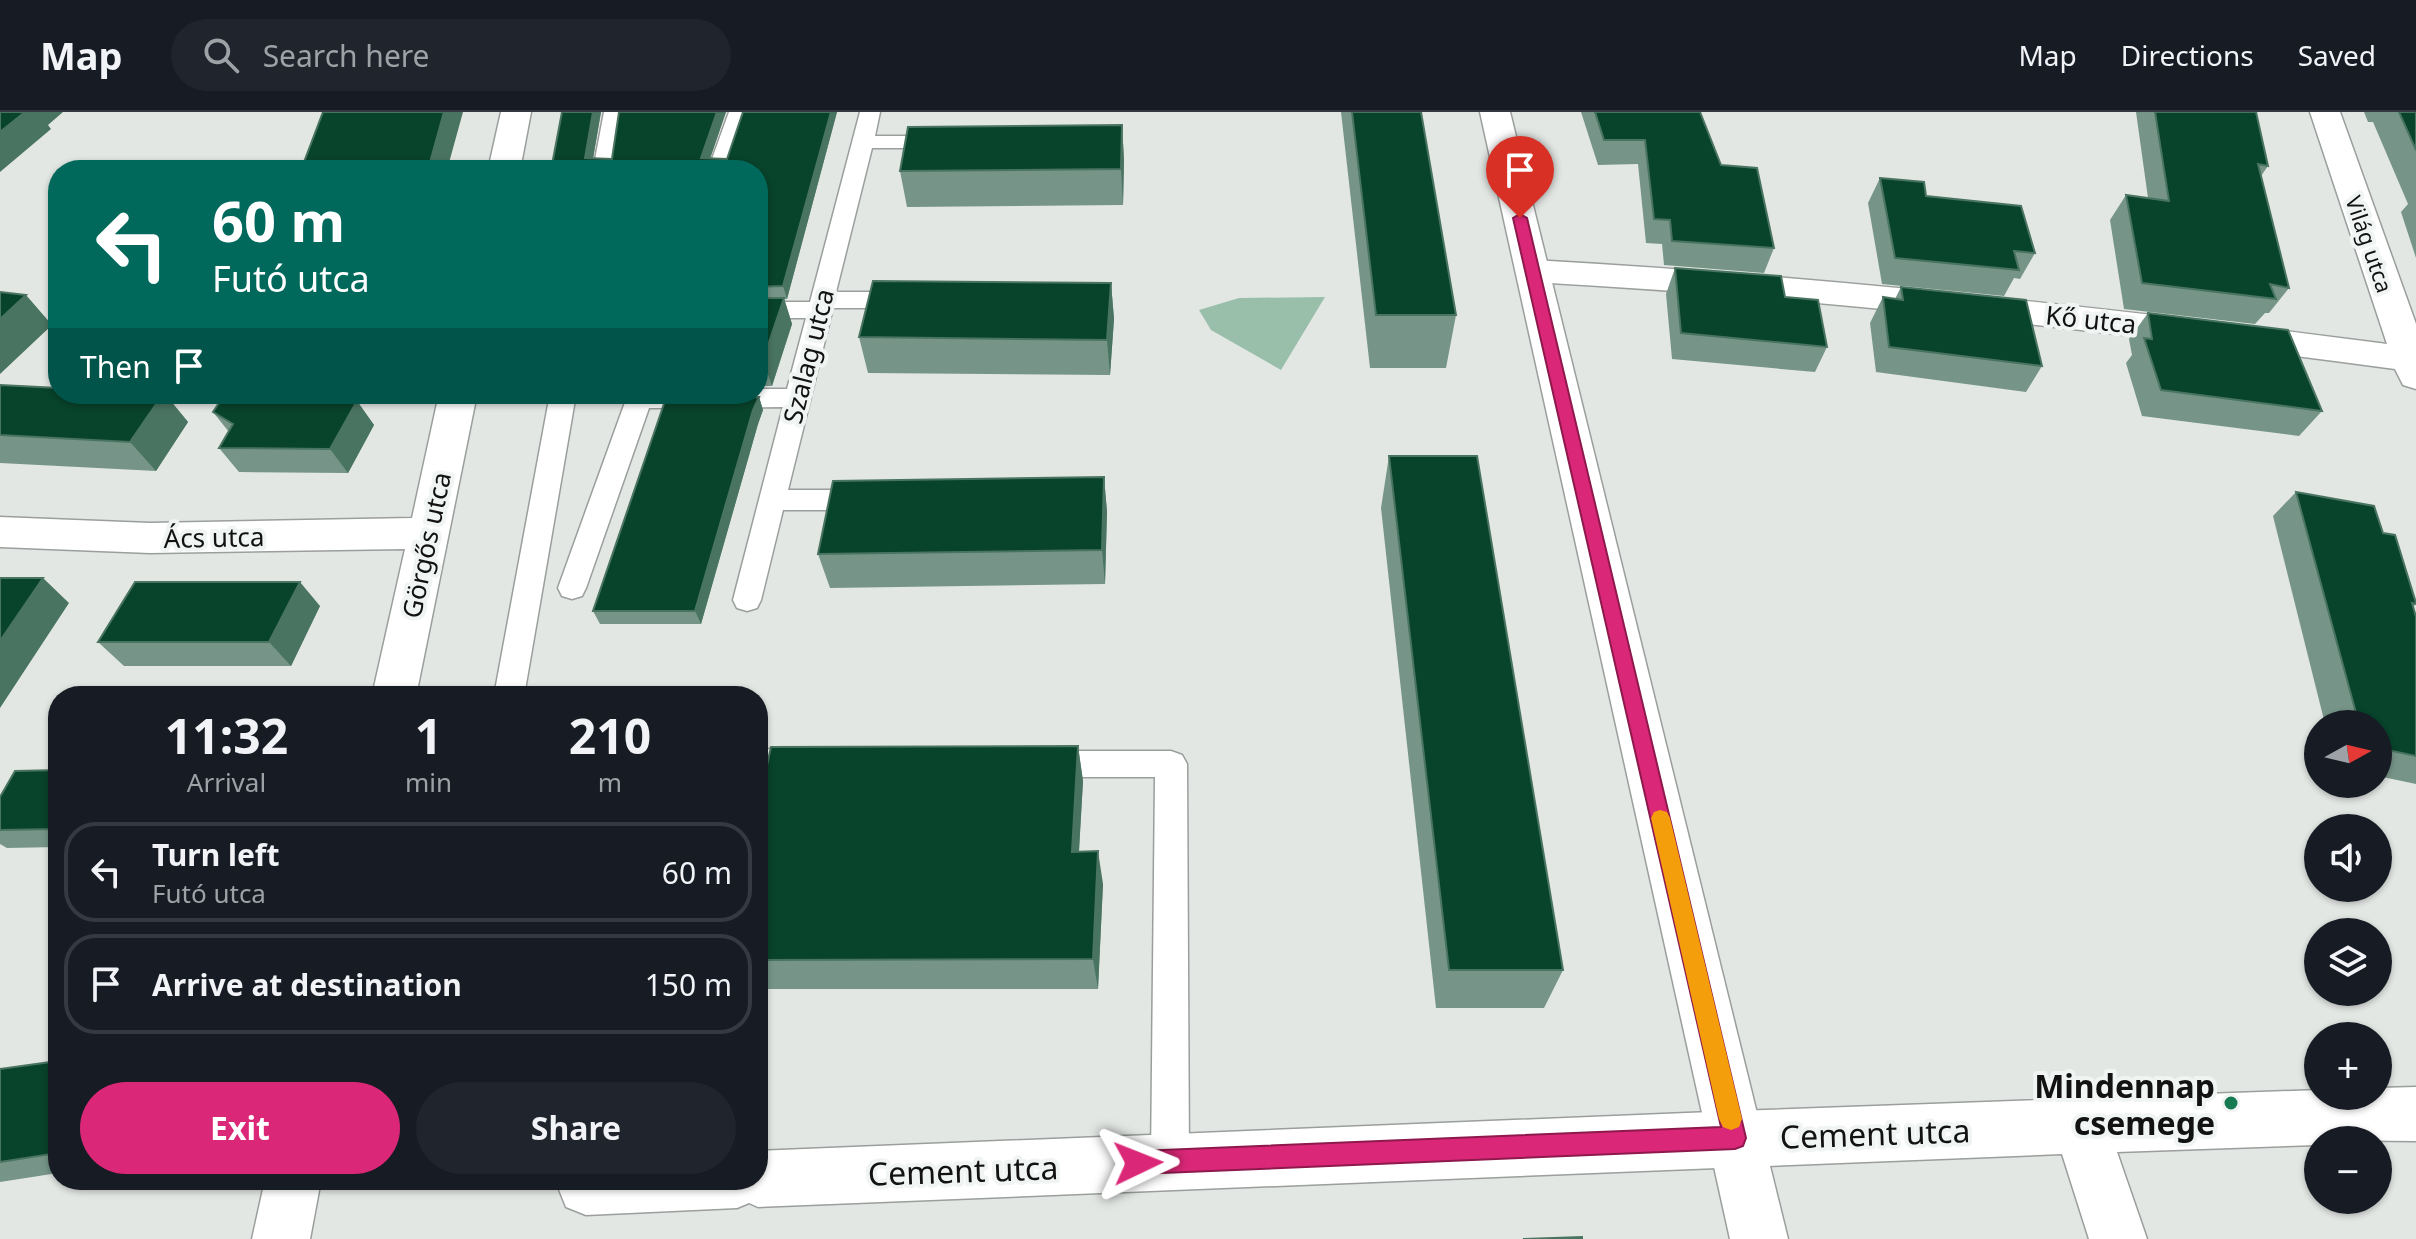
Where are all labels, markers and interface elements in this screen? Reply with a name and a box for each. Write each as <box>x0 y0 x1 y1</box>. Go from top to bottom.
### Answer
search box <box>171 19 731 91</box>
text: Map <box>40 29 123 81</box>
icon: search <box>199 33 243 77</box>
text: Search here <box>263 35 430 76</box>
text: Map <box>2018 36 2077 74</box>
text: Directions <box>2121 36 2254 74</box>
text: Saved <box>2298 36 2376 74</box>
pin <box>1486 136 1554 218</box>
icon: arrive <box>1498 148 1542 192</box>
text: 60 m <box>212 182 345 258</box>
icon: left <box>80 192 184 296</box>
street label: Világ utca <box>2339 192 2401 296</box>
text: Futó utca <box>212 254 370 303</box>
street label: Szalag utca <box>774 285 842 427</box>
street label: Kő utca <box>2044 296 2138 342</box>
icon: arrive <box>167 344 211 388</box>
text: Then <box>80 346 151 387</box>
street label: Görgős utca <box>393 469 459 621</box>
street label: Ács utca <box>163 518 265 556</box>
text: 11:32 <box>165 703 288 768</box>
text: 1 <box>415 703 442 768</box>
text: 210 <box>569 703 651 768</box>
north arrow <box>2304 710 2392 798</box>
map controls <box>2304 710 2392 1214</box>
text: Arrival <box>187 764 266 800</box>
text: min <box>405 764 452 800</box>
text: m <box>598 764 622 800</box>
button: sound <box>2304 814 2392 902</box>
text: Turn left <box>152 834 280 875</box>
icon: left <box>84 850 128 894</box>
text: 60 m <box>662 852 732 893</box>
text: Futó utca <box>152 875 266 911</box>
button: layers <box>2304 918 2392 1006</box>
icon: arrive <box>84 962 128 1006</box>
text: Arrive at destination <box>152 964 462 1005</box>
text: 150 m <box>645 964 732 1005</box>
button: + <box>2304 1022 2392 1110</box>
place label: Mindennap csemege <box>2034 1064 2215 1144</box>
button: Exit <box>80 1082 400 1174</box>
button: Share <box>416 1082 736 1174</box>
marker: Mindennap csemege <box>2222 1094 2240 1112</box>
street label: Cement utca <box>1779 1108 1971 1158</box>
position arrow <box>1096 1121 1180 1205</box>
button: − <box>2304 1126 2392 1214</box>
street label: Cement utca <box>867 1145 1059 1195</box>

